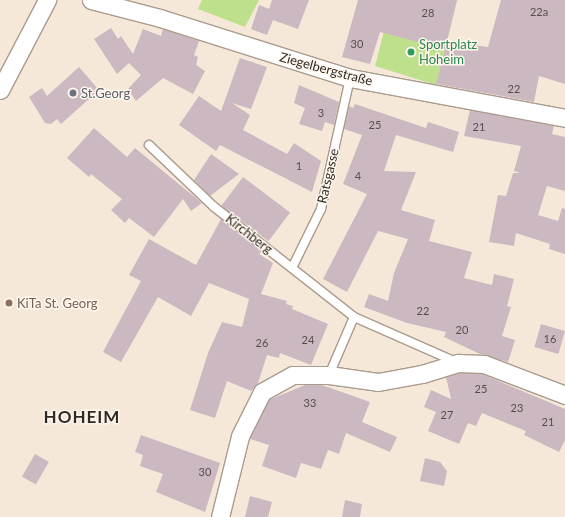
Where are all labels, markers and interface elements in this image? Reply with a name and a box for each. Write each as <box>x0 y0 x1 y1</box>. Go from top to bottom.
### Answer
house number: 22a <box>530 5 548 19</box>
house number: 28 <box>422 6 434 20</box>
house number: 30 <box>351 37 363 51</box>
place label: Sportplatz Hoheim <box>419 37 477 68</box>
marker: Sportplatz Hoheim <box>406 47 416 57</box>
street label: Ziegelbergstraße <box>278 49 374 89</box>
house number: 22 <box>508 82 520 96</box>
place label: St.Georg <box>81 85 130 101</box>
marker: St.Georg <box>68 88 78 98</box>
house number: 3 <box>318 106 324 120</box>
house number: 25 <box>369 118 381 132</box>
house number: 21 <box>473 120 485 134</box>
street label: Ratsgasse <box>314 147 342 205</box>
house number: 1 <box>296 159 302 173</box>
house number: 4 <box>355 169 361 183</box>
street label: Kirchberg <box>222 211 276 257</box>
place label: KiTa St. Georg <box>17 295 97 311</box>
marker: KiTa St. Georg <box>4 298 14 308</box>
house number: 22 <box>417 304 429 318</box>
house number: 20 <box>456 323 468 337</box>
house number: 16 <box>544 332 556 346</box>
house number: 24 <box>302 333 314 347</box>
house number: 26 <box>256 336 268 350</box>
house number: 25 <box>475 382 487 396</box>
house number: 33 <box>304 396 316 410</box>
house number: 23 <box>511 401 523 415</box>
district label: HOHEIM <box>44 407 120 427</box>
house number: 27 <box>441 408 453 422</box>
house number: 21 <box>542 415 554 429</box>
house number: 30 <box>199 465 211 479</box>

